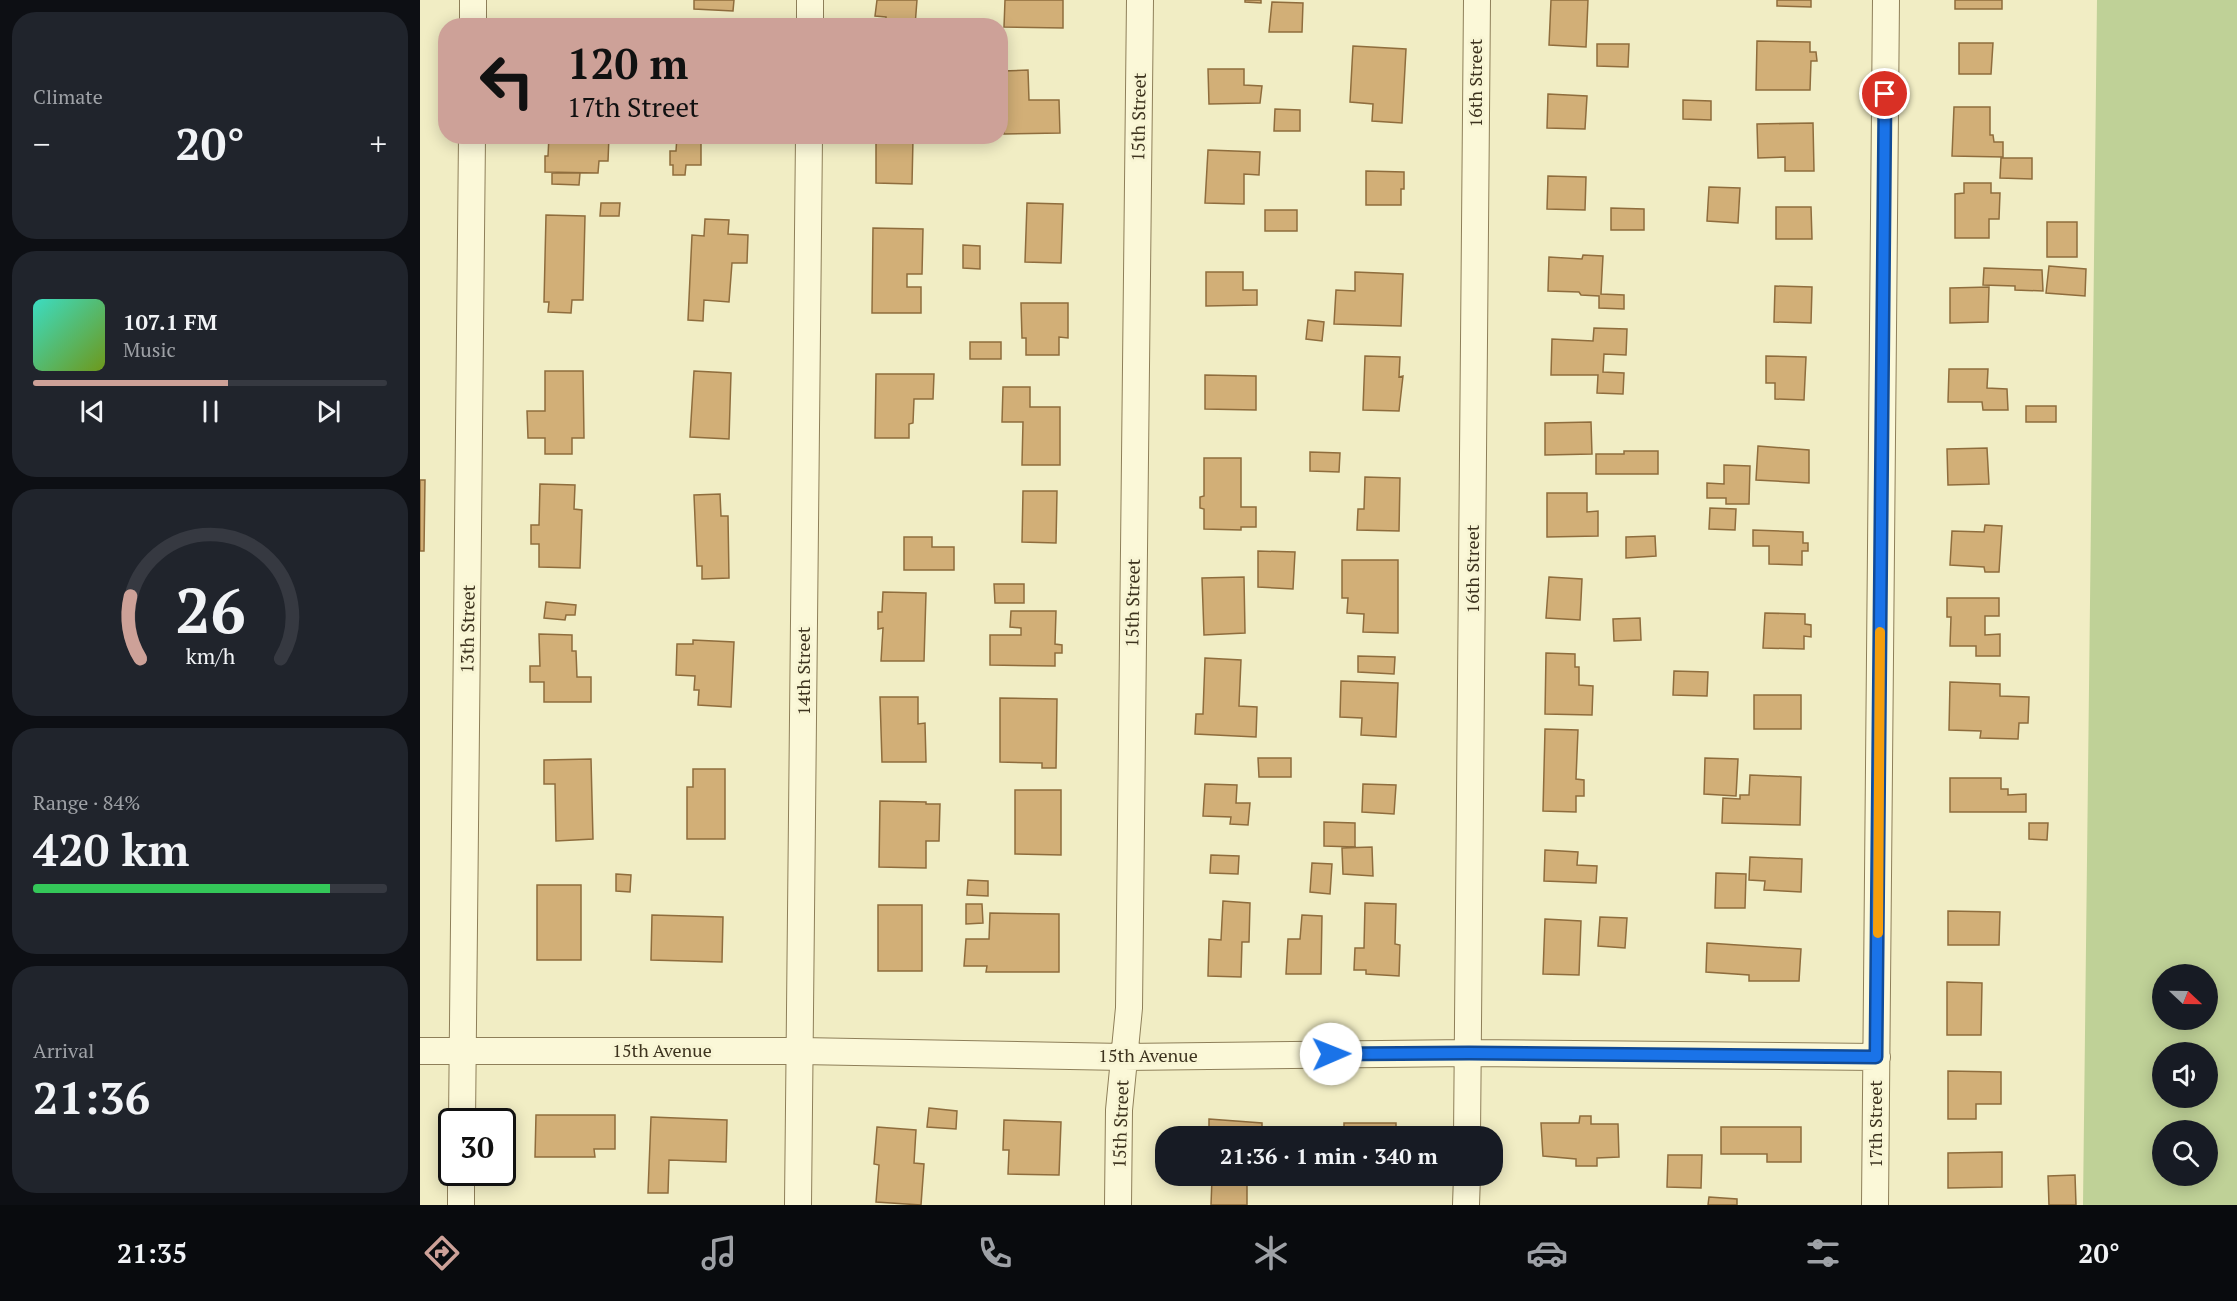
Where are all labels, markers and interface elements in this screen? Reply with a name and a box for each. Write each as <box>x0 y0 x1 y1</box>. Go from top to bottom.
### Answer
text: 120 m <box>567 35 688 91</box>
street label: 16th Street <box>1463 38 1487 127</box>
icon: left <box>468 42 546 120</box>
pin <box>1859 68 1910 119</box>
street label: 15th Street <box>1125 72 1151 162</box>
icon: arrive <box>1868 77 1901 110</box>
text: Climate <box>33 83 103 110</box>
text: 17th Street <box>567 89 699 125</box>
text: 20° <box>175 113 245 173</box>
text: − <box>33 122 51 165</box>
text: + <box>369 122 387 165</box>
text: 107.1 FM <box>123 307 217 336</box>
text: Music <box>123 336 176 363</box>
icon: previous <box>76 395 109 428</box>
icon: pause <box>194 395 227 428</box>
icon: next <box>312 395 345 428</box>
street label: 16th Street <box>1460 524 1484 613</box>
street label: 15th Street <box>1119 558 1145 648</box>
text: 26 <box>175 569 245 652</box>
street label: 13th Street <box>454 584 480 674</box>
street label: 14th Street <box>791 626 815 715</box>
text: km/h <box>185 643 235 671</box>
text: Range · 84% <box>33 789 140 816</box>
text: 420 km <box>33 819 189 879</box>
north arrow <box>2152 964 2218 1030</box>
map controls <box>2152 964 2218 1186</box>
position arrow <box>1299 1022 1363 1086</box>
text: Arrival <box>33 1037 94 1064</box>
street label: 15th Avenue <box>612 1038 712 1062</box>
button: sound <box>2152 1042 2218 1108</box>
street label: 15th Avenue <box>1098 1043 1198 1067</box>
text: 21:36 <box>33 1067 150 1127</box>
street label: 15th Street <box>1106 1079 1134 1169</box>
street label: 17th Street <box>1863 1080 1887 1168</box>
speed limit sign: 30 <box>438 1108 516 1186</box>
button: search <box>2152 1120 2218 1186</box>
text: 21:36 · 1 min · 340 m <box>1220 1141 1438 1170</box>
icon: directions <box>421 1232 463 1274</box>
icon: music <box>698 1232 740 1274</box>
icon: phone <box>974 1232 1016 1274</box>
icon: climate <box>1250 1232 1292 1274</box>
icon: car <box>1526 1232 1568 1274</box>
icon: filters <box>1802 1232 1844 1274</box>
text: 21:35 <box>117 1235 187 1271</box>
text: 20° <box>2078 1235 2120 1271</box>

